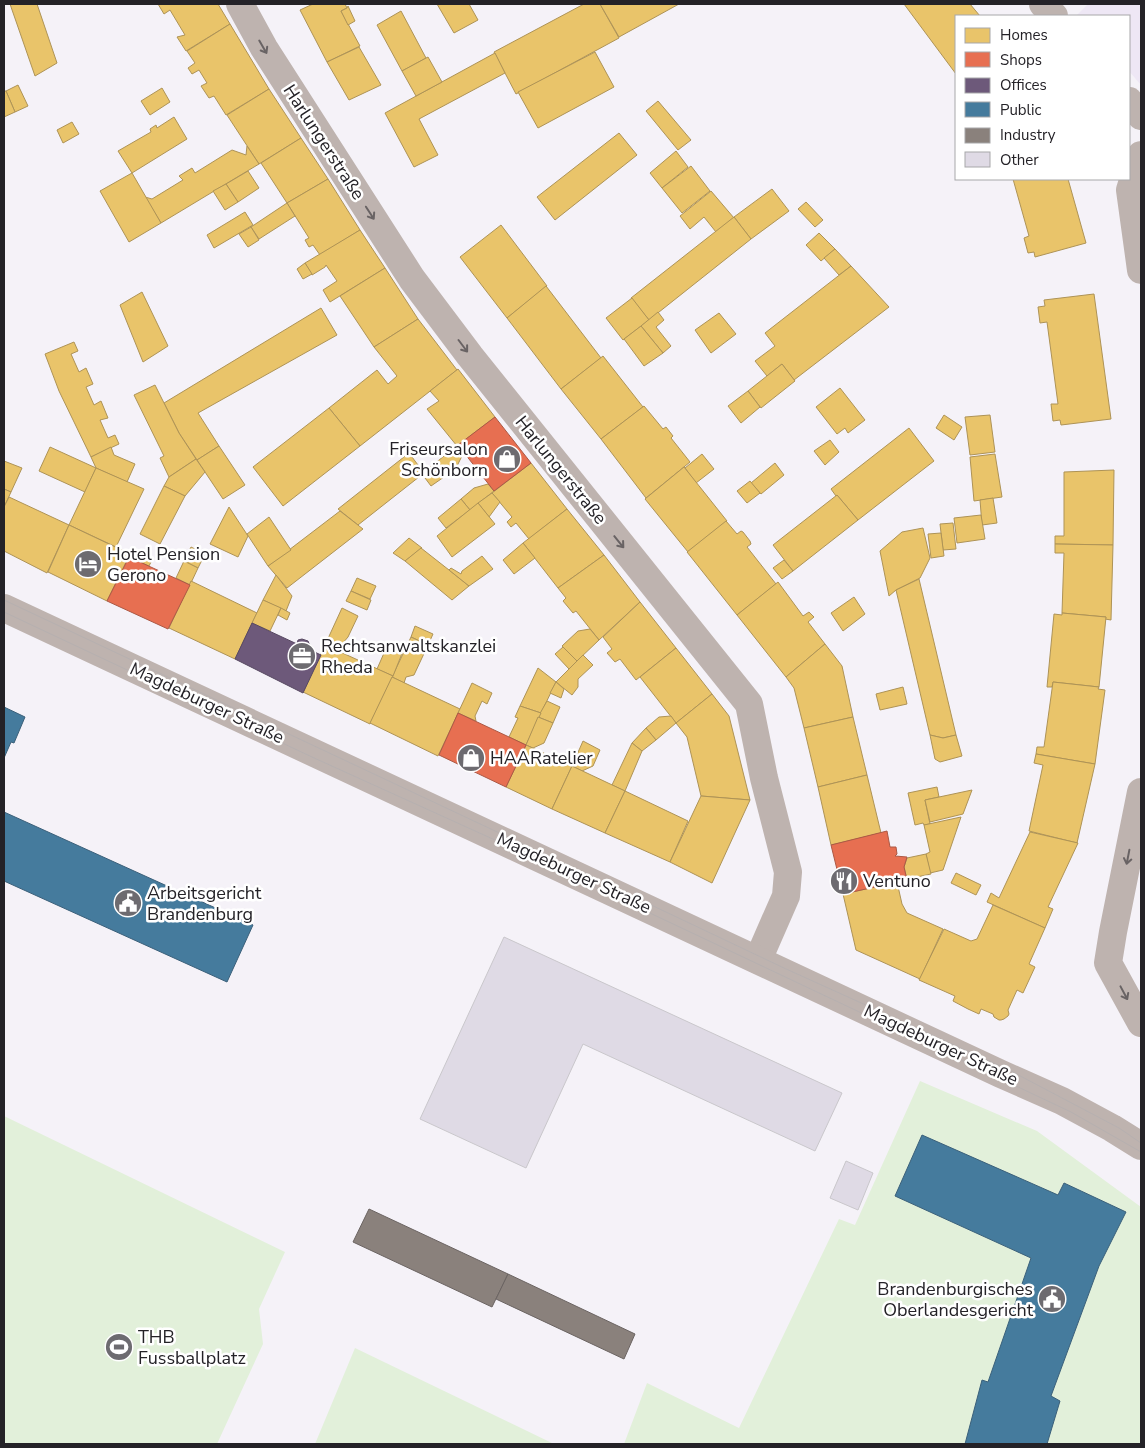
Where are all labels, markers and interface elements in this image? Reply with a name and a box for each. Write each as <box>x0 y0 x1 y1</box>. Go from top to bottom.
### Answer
legend <box>955 15 1130 180</box>
text: Homes <box>1000 25 1048 45</box>
one-way arrow <box>259 39 269 53</box>
text: Shops <box>1000 50 1042 70</box>
text: Offices <box>1000 75 1047 95</box>
street label: Harlungerstraße <box>278 80 370 204</box>
text: Public <box>1000 100 1041 120</box>
text: Industry <box>1000 125 1056 145</box>
text: Other <box>1000 150 1039 170</box>
one-way arrow <box>365 206 375 220</box>
one-way arrow <box>458 339 468 353</box>
street label: Harlungerstraße <box>510 411 612 529</box>
place label: Friseursalon Schönborn <box>389 437 488 482</box>
shop icon: Friseursalon Schönborn <box>492 444 522 474</box>
one-way arrow <box>613 535 624 548</box>
place label: Hotel Pension Gerono <box>107 542 220 587</box>
hotel icon: Hotel Pension Gerono <box>73 549 103 579</box>
place label: Rechtsanwaltskanzlei Rheda <box>321 634 496 679</box>
office icon: Rechtsanwaltskanzlei Rheda <box>287 641 317 671</box>
street label: Magdeburger Straße <box>126 657 288 749</box>
shop icon: HAARatelier <box>456 743 486 773</box>
place label: HAARatelier <box>490 746 593 770</box>
street label: Magdeburger Straße <box>493 827 655 919</box>
one-way arrow <box>1123 848 1132 864</box>
restaurant icon: Ventuno <box>829 866 859 896</box>
place label: Ventuno <box>862 869 931 893</box>
place label: Arbeitsgericht Brandenburg <box>147 881 262 926</box>
public building icon: Arbeitsgericht Brandenburg <box>113 888 143 918</box>
one-way arrow <box>1120 985 1130 1000</box>
street label: Magdeburger Straße <box>860 999 1022 1091</box>
place label: Brandenburgisches Oberlandesgericht <box>877 1277 1034 1322</box>
public building icon: Brandenburgisches Oberlandesgericht <box>1037 1284 1067 1314</box>
place label: THB Fussballplatz <box>138 1325 246 1370</box>
sports icon: THB Fussballplatz <box>104 1332 134 1362</box>

